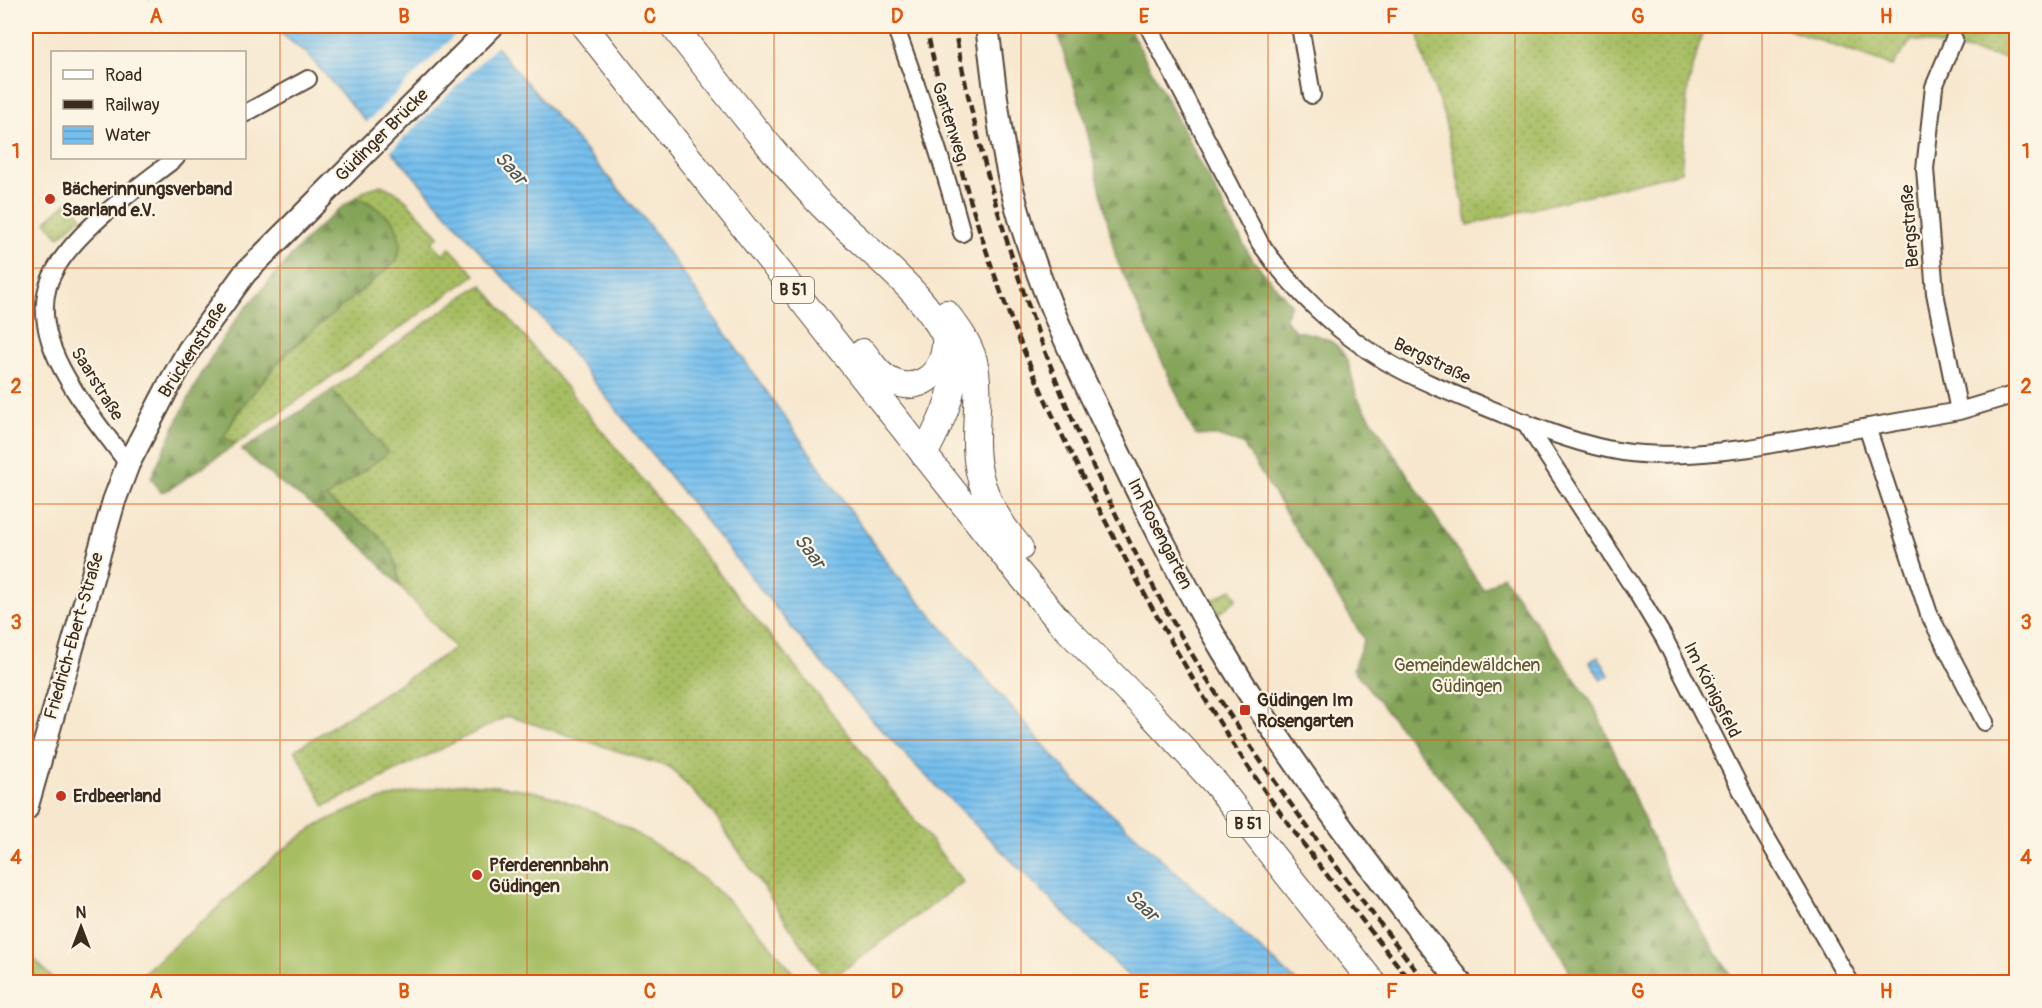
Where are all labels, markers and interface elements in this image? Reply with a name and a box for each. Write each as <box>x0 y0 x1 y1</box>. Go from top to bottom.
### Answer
text: A <box>150 4 163 29</box>
text: B <box>398 4 410 29</box>
text: C <box>644 4 656 29</box>
text: D <box>891 4 904 29</box>
text: E <box>1139 4 1150 29</box>
text: F <box>1386 4 1398 29</box>
text: G <box>1631 4 1645 29</box>
text: H <box>1880 4 1893 29</box>
legend <box>51 51 246 159</box>
text: Road <box>105 64 142 87</box>
street label: Gartenweg <box>926 79 974 165</box>
street label: Güdinger Brücke <box>330 83 434 187</box>
text: Railway <box>105 94 160 117</box>
text: Water <box>105 124 151 147</box>
text: 1 <box>12 139 20 164</box>
text: 1 <box>2022 139 2030 164</box>
water label: Saar <box>489 146 535 192</box>
place label: Bächerinnungsverband Saarland e.V. <box>62 178 233 222</box>
street label: Bergstraße <box>1896 184 1924 268</box>
marker: Bächerinnungsverband Saarland e.V. <box>43 192 57 206</box>
road number: B 51 <box>772 277 814 303</box>
street label: Brückenstraße <box>153 298 233 402</box>
street label: Bergstraße <box>1390 332 1475 390</box>
street label: Saarstraße <box>65 343 129 425</box>
text: 2 <box>10 374 22 399</box>
text: 2 <box>2020 374 2032 399</box>
street label: Im Rosengarten <box>1122 475 1198 593</box>
water label: Saar <box>789 529 833 576</box>
street label: Friedrich-Ebert-Straße <box>39 550 109 722</box>
text: 3 <box>10 610 22 635</box>
text: 3 <box>2020 610 2032 635</box>
street label: Im Königsfeld <box>1678 638 1746 742</box>
park label: Gemeindewäldchen Güdingen <box>1394 654 1540 698</box>
place label: Güdingen Im Rosengarten <box>1257 689 1354 733</box>
marker: Güdingen Im Rosengarten <box>1238 703 1252 717</box>
place label: Erdbeerland <box>73 785 162 808</box>
marker: Erdbeerland <box>54 789 68 803</box>
road number: B 51 <box>1227 811 1269 837</box>
text: 4 <box>10 845 22 870</box>
text: 4 <box>2020 845 2032 870</box>
place label: Pferderennbahn Güdingen <box>489 854 609 898</box>
marker: Pferderennbahn Güdingen <box>470 868 484 882</box>
water label: Saar <box>1120 883 1166 929</box>
north arrow <box>51 897 111 957</box>
text: N <box>76 903 87 923</box>
text: A <box>150 979 163 1004</box>
text: B <box>398 979 410 1004</box>
text: C <box>644 979 656 1004</box>
text: D <box>891 979 904 1004</box>
text: E <box>1139 979 1150 1004</box>
text: F <box>1386 979 1398 1004</box>
text: G <box>1631 979 1645 1004</box>
text: H <box>1880 979 1893 1004</box>

